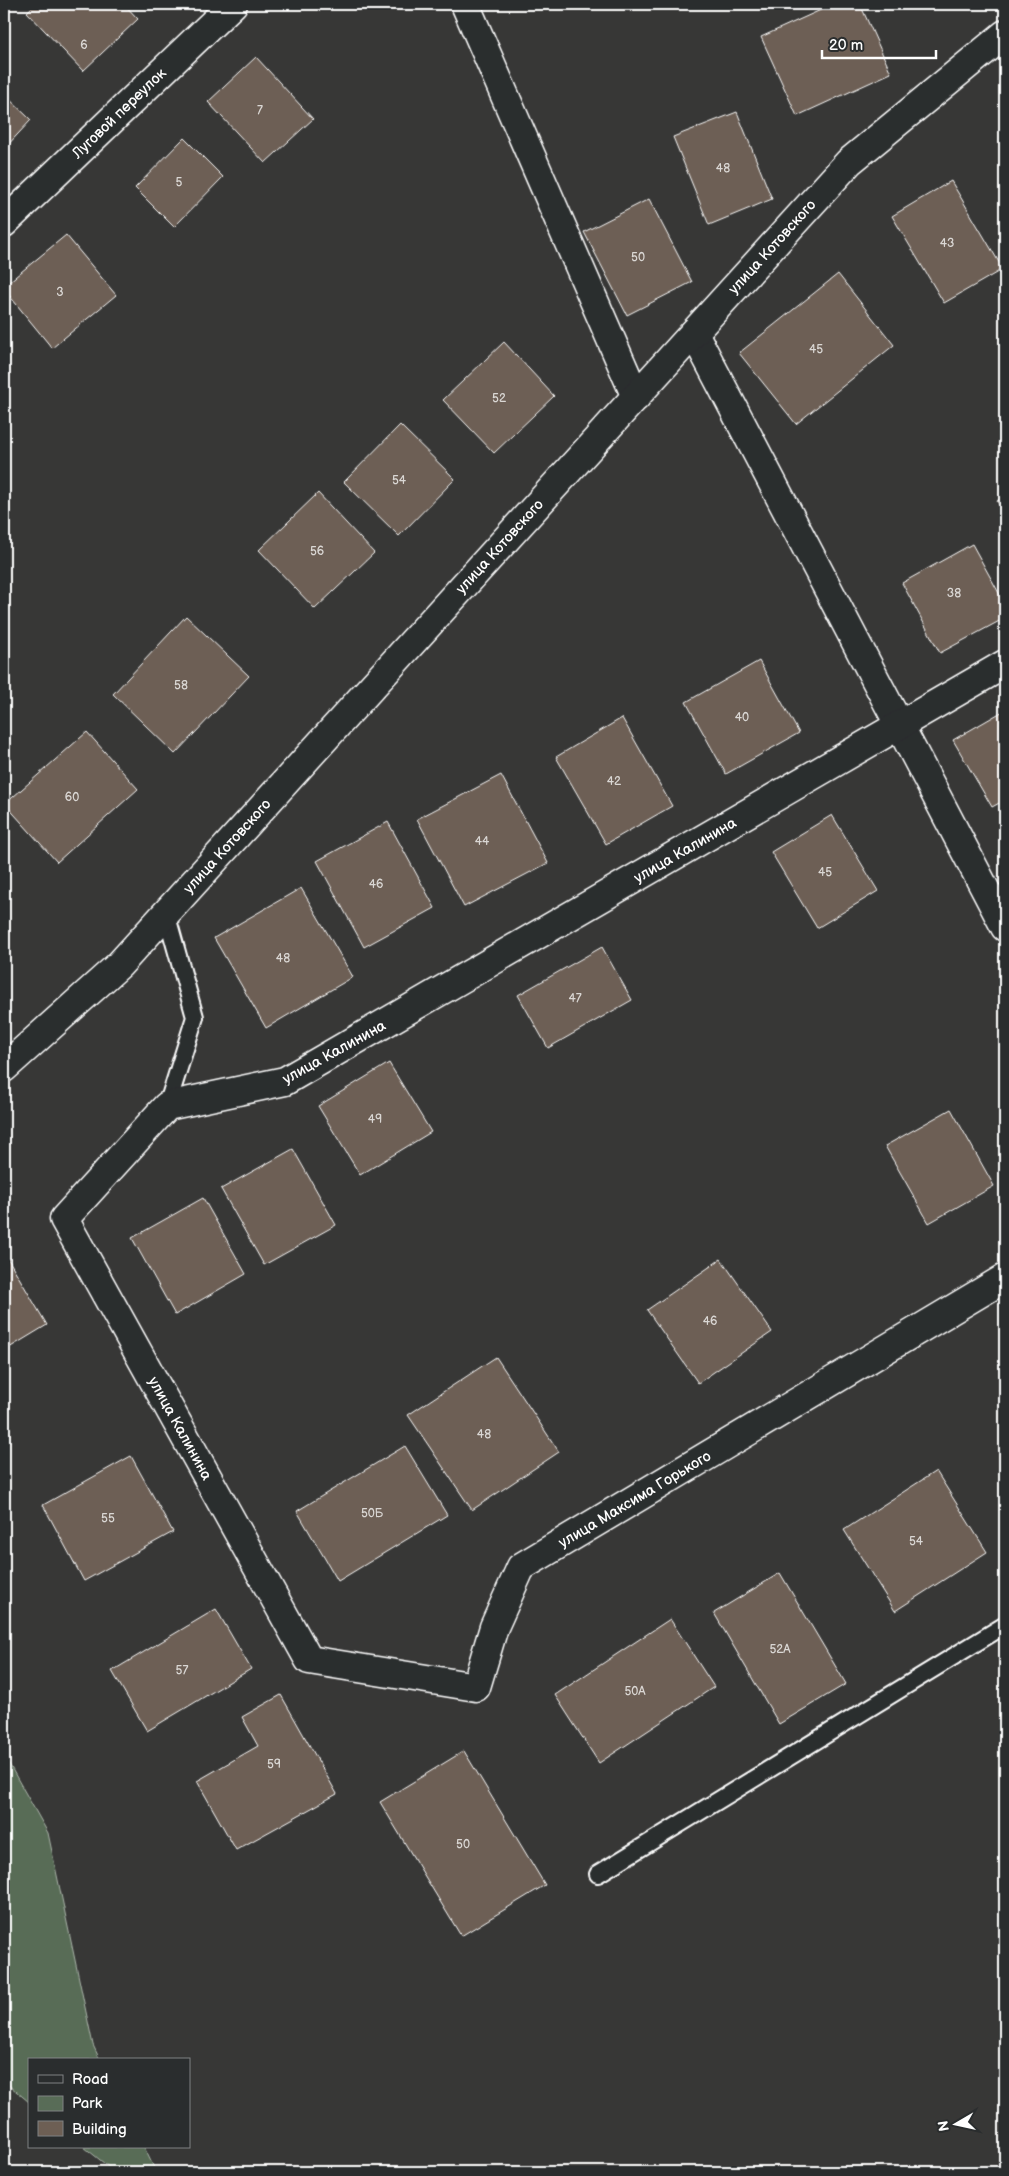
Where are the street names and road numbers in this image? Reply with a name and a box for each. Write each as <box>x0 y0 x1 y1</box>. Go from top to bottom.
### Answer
street label: Луговой переулок <box>67 64 170 164</box>
street label: улица Котовского <box>724 196 820 298</box>
street label: улица Котовского <box>452 495 548 598</box>
street label: улица Котовского <box>180 795 275 898</box>
street label: улица Калинина <box>631 813 740 887</box>
street label: улица Калинина <box>279 1016 389 1089</box>
street label: улица Калинина <box>144 1374 216 1484</box>
street label: улица Максима Горького <box>555 1447 715 1552</box>

